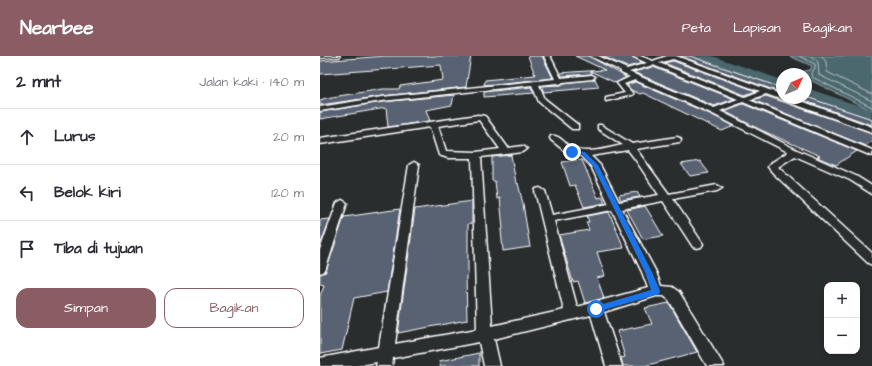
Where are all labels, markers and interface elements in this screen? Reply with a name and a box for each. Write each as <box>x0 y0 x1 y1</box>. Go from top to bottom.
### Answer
text: Nearbee <box>20 15 94 42</box>
text: Peta <box>682 18 711 38</box>
text: Lapisan <box>733 18 781 38</box>
text: Bagikan <box>803 18 852 38</box>
north arrow <box>776 68 812 104</box>
text: 2 mnt <box>16 70 61 94</box>
text: Jalan kaki · 140 m <box>199 73 304 91</box>
icon: ahead <box>16 126 38 148</box>
text: Lurus <box>54 126 95 147</box>
text: 20 m <box>273 128 304 146</box>
route end <box>563 143 581 161</box>
icon: left <box>16 182 38 204</box>
text: Belok kiri <box>54 182 121 203</box>
text: 120 m <box>271 184 304 202</box>
icon: arrive <box>16 238 38 260</box>
text: Tiba di tujuan <box>54 238 143 259</box>
map controls <box>824 282 860 354</box>
button: + <box>824 282 860 318</box>
button: Simpan <box>16 288 156 328</box>
button: Bagikan <box>164 288 304 328</box>
route start <box>587 300 605 318</box>
button: − <box>824 318 860 354</box>

